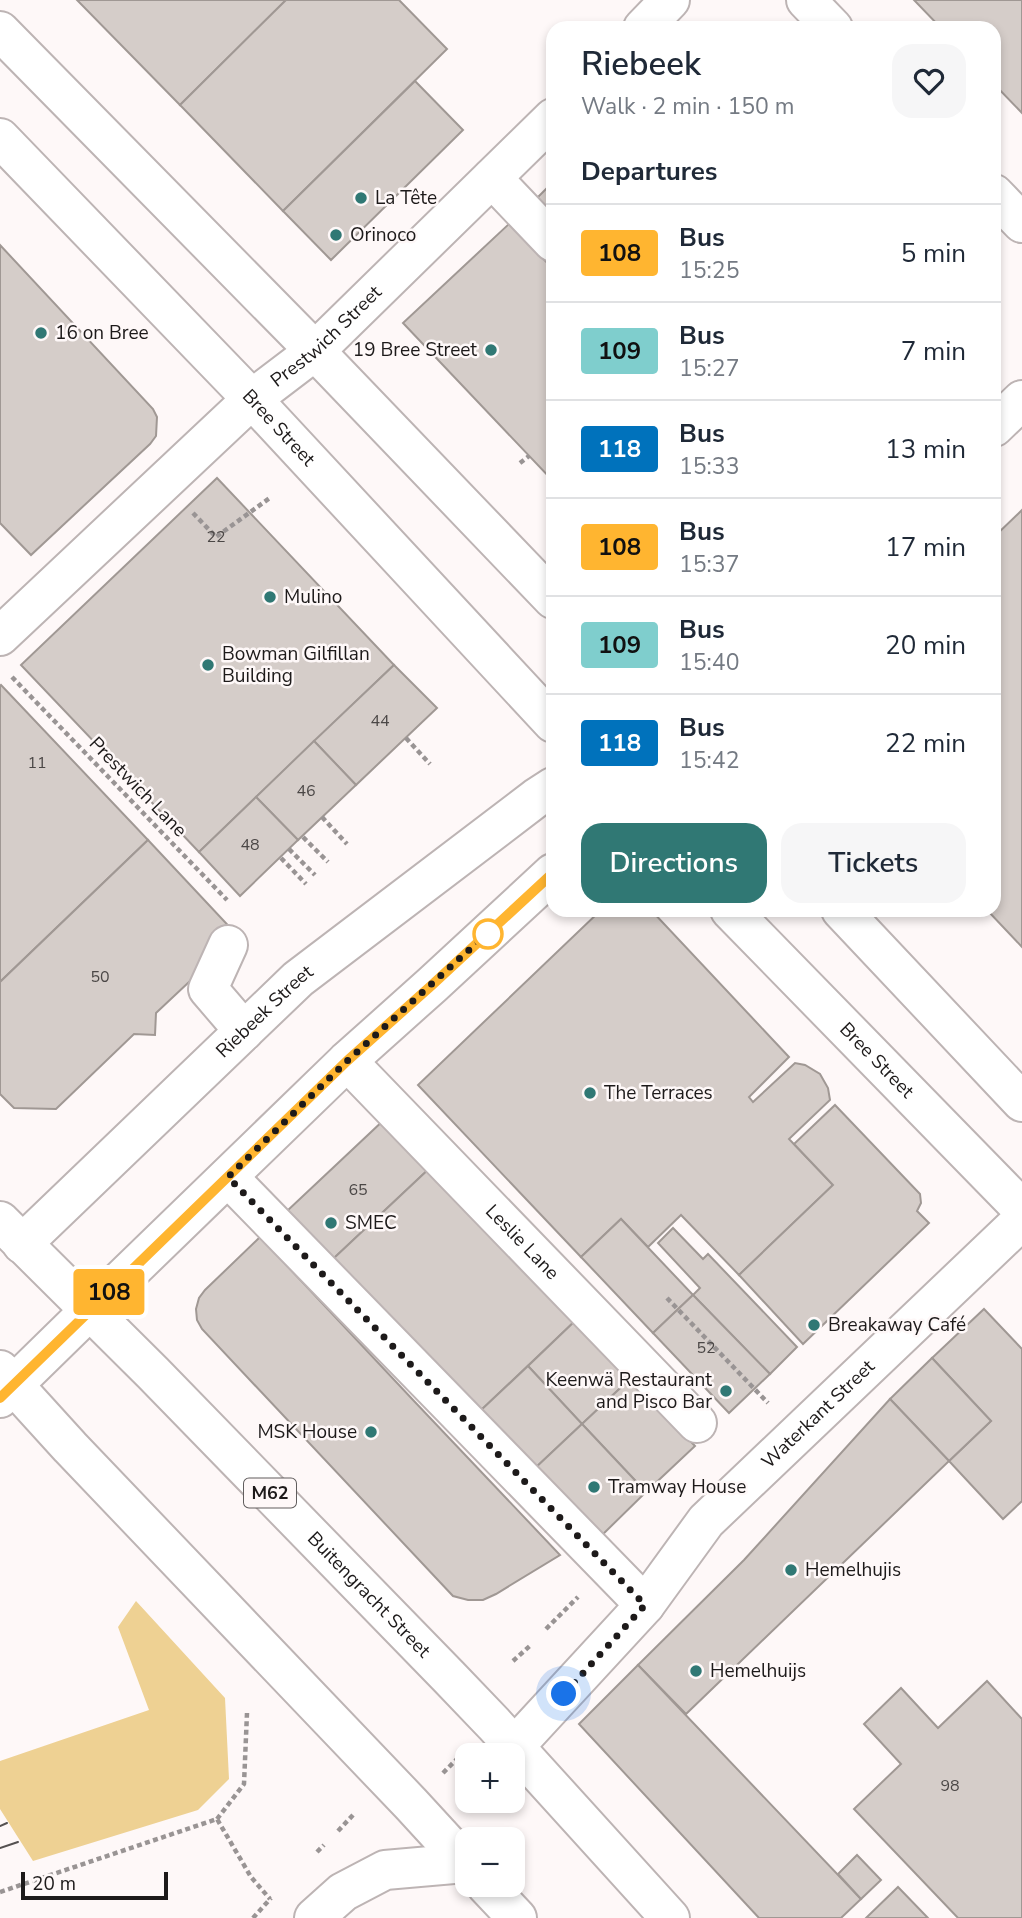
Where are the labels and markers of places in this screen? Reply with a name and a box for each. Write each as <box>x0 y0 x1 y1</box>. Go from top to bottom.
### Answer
place label: La Tête <box>375 185 437 211</box>
marker: La Tête <box>353 190 369 206</box>
place label: Orinoco <box>350 222 416 248</box>
marker: Orinoco <box>328 227 344 243</box>
place label: 16 on Bree <box>55 320 149 346</box>
marker: 16 on Bree <box>33 325 49 341</box>
place label: 19 Bree Street <box>353 337 477 363</box>
marker: 19 Bree Street <box>483 342 499 358</box>
place label: Mulino <box>284 584 342 610</box>
marker: Mulino <box>262 589 278 605</box>
place label: Bowman Gilfillan Building <box>222 641 370 689</box>
marker: Bowman Gilfillan Building <box>200 657 216 673</box>
unlabelled marker <box>473 919 503 949</box>
place label: The Terraces <box>604 1080 713 1106</box>
marker: The Terraces <box>582 1085 598 1101</box>
place label: SMEC <box>345 1210 397 1236</box>
marker: SMEC <box>323 1215 339 1231</box>
place label: Breakaway Café <box>828 1312 966 1338</box>
marker: Breakaway Café <box>806 1317 822 1333</box>
place label: Keenwä Restaurant and Pisco Bar <box>545 1367 712 1415</box>
marker: Keenwä Restaurant and Pisco Bar <box>718 1383 734 1399</box>
place label: MSK House <box>257 1419 357 1445</box>
marker: MSK House <box>363 1424 379 1440</box>
place label: Tramway House <box>608 1474 746 1500</box>
marker: Tramway House <box>586 1479 602 1495</box>
place label: Hemelhujis <box>805 1557 901 1583</box>
marker: Hemelhujis <box>783 1562 799 1578</box>
place label: Hemelhuijs <box>710 1658 806 1684</box>
marker: Hemelhuijs <box>688 1663 704 1679</box>

